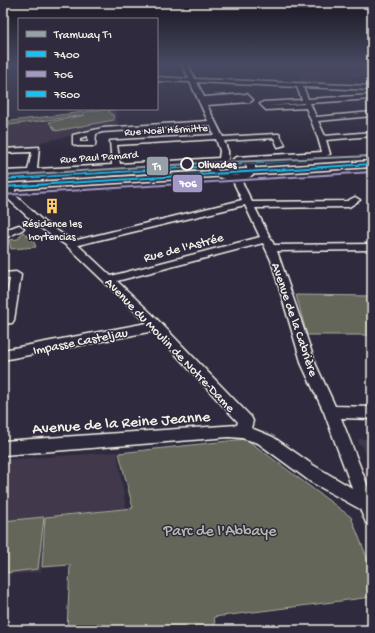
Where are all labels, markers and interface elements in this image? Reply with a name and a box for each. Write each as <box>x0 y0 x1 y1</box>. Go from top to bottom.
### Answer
legend <box>18 18 158 110</box>
text: Tramway T1 <box>53 29 112 43</box>
text: 7400 <box>53 49 80 63</box>
text: 706 <box>53 69 74 83</box>
text: 7500 <box>53 89 80 103</box>
street label: Rue Noël Hérmitte <box>124 123 208 139</box>
street label: Rue Paul Pamard <box>60 149 140 167</box>
line badge: T1 <box>146 156 169 176</box>
marker: Olivades <box>180 157 194 171</box>
place label: Olivades <box>198 160 238 172</box>
text: T1 <box>152 162 161 174</box>
line badge: 706 <box>172 174 203 193</box>
text: 706 <box>178 179 197 191</box>
building icon: Résidence les hortencias <box>43 197 61 215</box>
place label: Résidence les hortencias <box>22 219 83 244</box>
street label: Rue de l'Astrée <box>142 230 225 266</box>
street label: Avenue de la Cabrière <box>267 261 320 379</box>
street label: Avenue du Moulin de Notre-Dame <box>101 276 238 416</box>
street label: Impasse Casteljau <box>32 326 129 359</box>
street label: Avenue de la Reine Jeanne <box>32 409 212 440</box>
park label: Parc de l'Abbaye <box>163 523 277 542</box>

